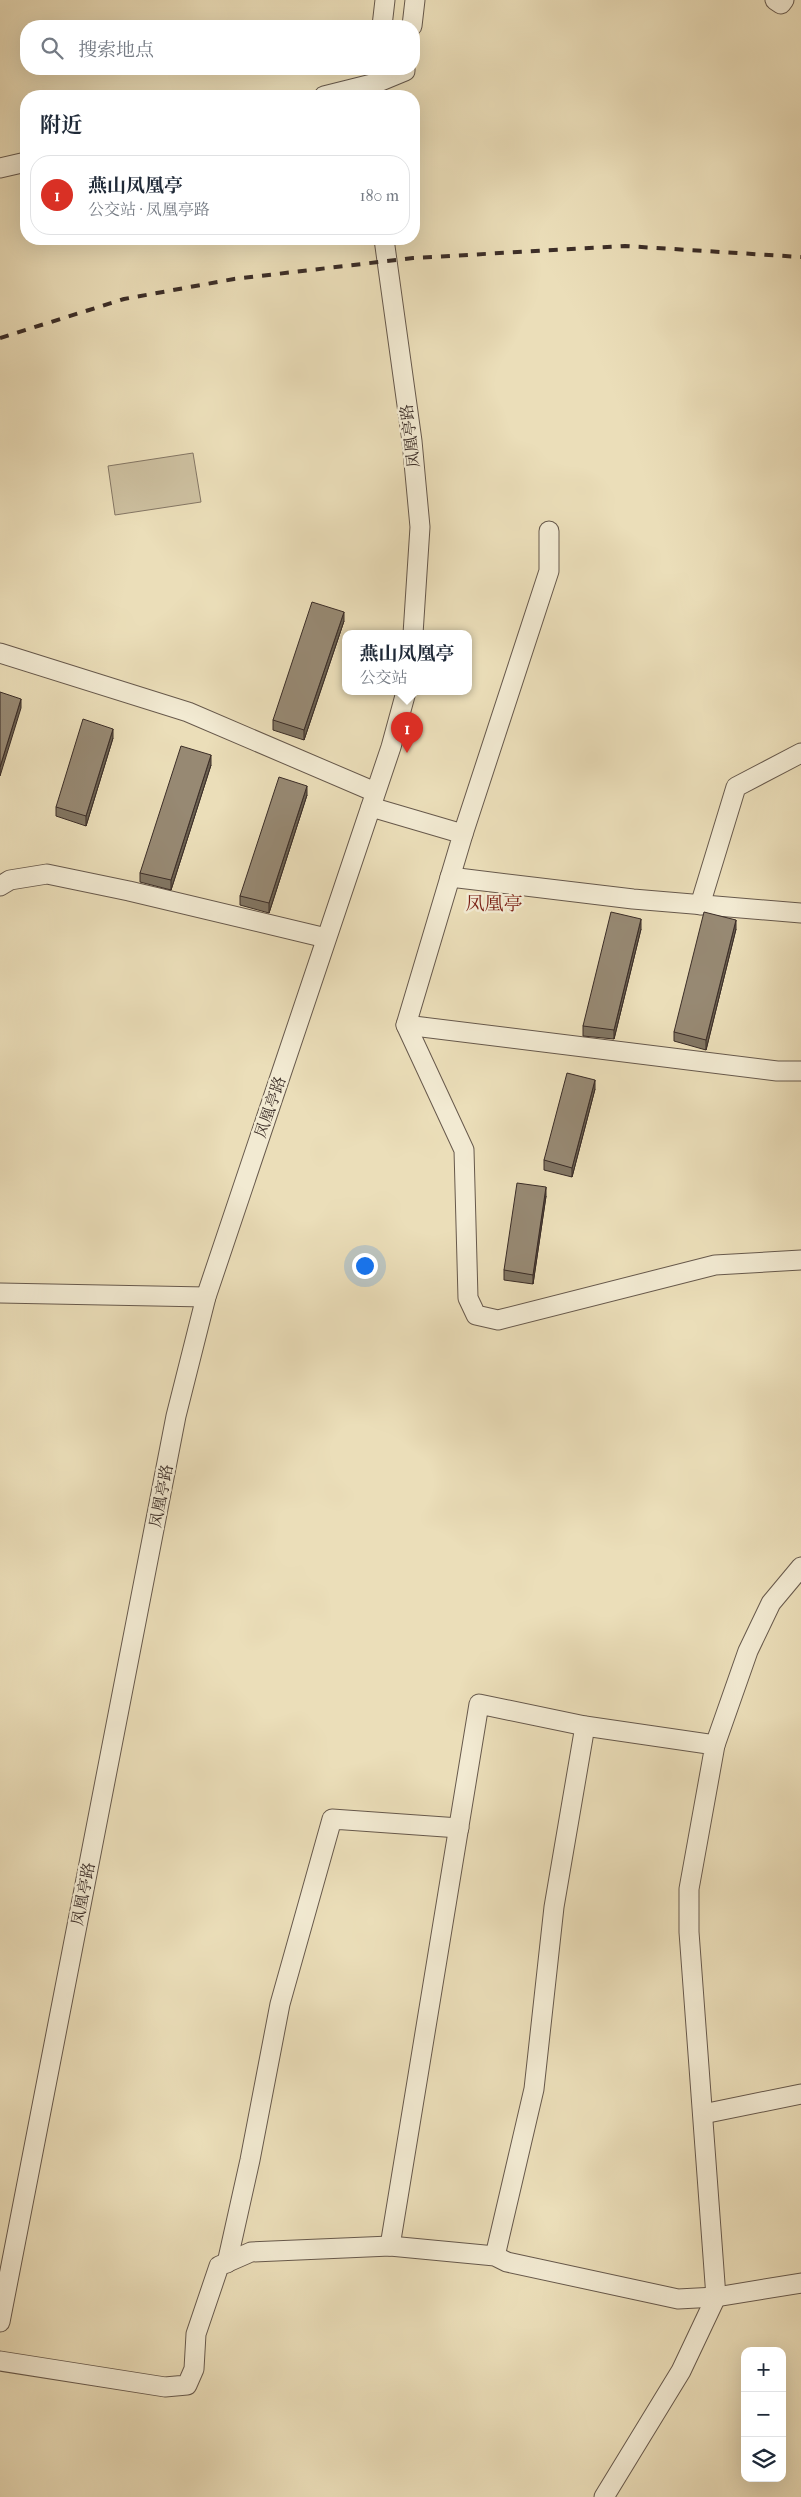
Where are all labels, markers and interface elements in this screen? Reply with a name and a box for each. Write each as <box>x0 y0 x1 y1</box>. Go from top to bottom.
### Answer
search box <box>20 20 420 75</box>
icon: search <box>38 34 66 62</box>
text: 搜索地点 <box>78 39 154 61</box>
text: 附近 <box>40 113 82 137</box>
text: 燕山凤凰亭 <box>88 175 183 197</box>
text: 1 <box>54 186 60 205</box>
text: 180 m <box>360 186 399 205</box>
text: 公交站 · 凤凰亭路 <box>88 200 210 219</box>
street label: 凤凰亭路 <box>397 403 423 469</box>
popup <box>342 630 472 695</box>
text: 燕山凤凰亭 <box>359 643 455 665</box>
text: 公交站 <box>359 668 408 687</box>
pin: 1 <box>391 712 423 753</box>
district label: 凤凰亭 <box>465 893 523 915</box>
street label: 凤凰亭路 <box>251 1074 289 1140</box>
your location <box>352 1253 378 1279</box>
street label: 凤凰亭路 <box>146 1463 176 1529</box>
street label: 凤凰亭路 <box>68 1861 98 1927</box>
map controls <box>741 2347 786 2482</box>
button: + <box>741 2347 786 2392</box>
button: − <box>741 2392 786 2437</box>
button: layers <box>741 2437 786 2482</box>

